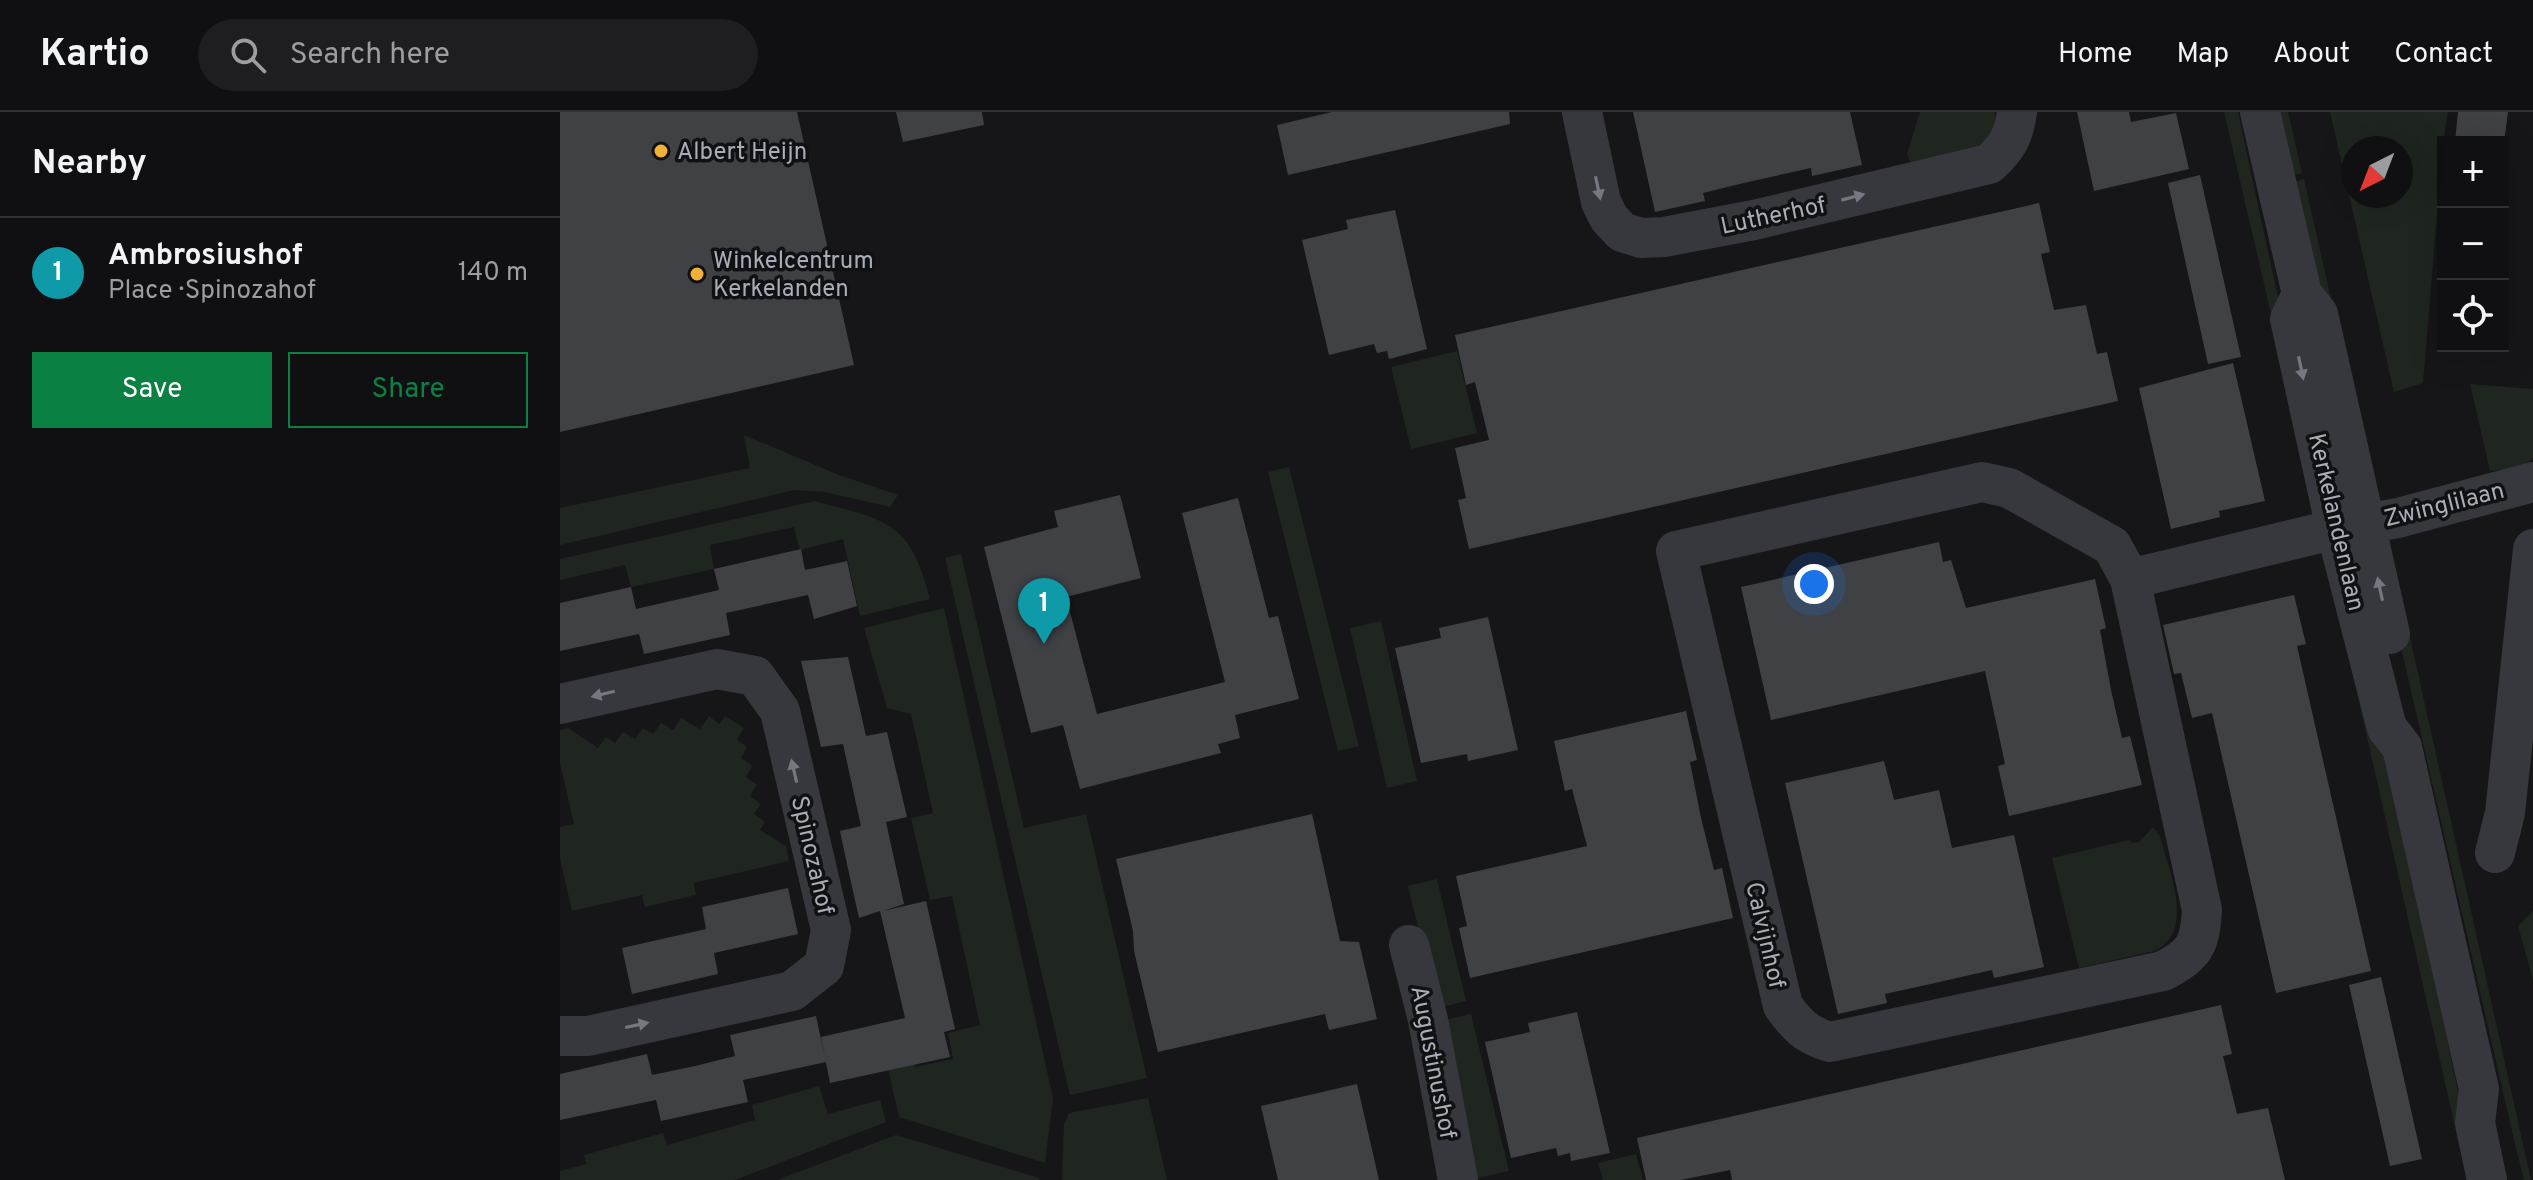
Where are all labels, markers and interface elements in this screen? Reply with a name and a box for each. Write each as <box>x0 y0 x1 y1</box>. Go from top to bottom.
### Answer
search box <box>198 19 758 91</box>
text: Kartio <box>40 31 150 80</box>
icon: search <box>226 33 270 77</box>
text: Search here <box>290 37 450 74</box>
text: Home <box>2058 37 2132 73</box>
text: Map <box>2176 37 2229 73</box>
text: About <box>2273 37 2350 73</box>
text: Contact <box>2394 37 2493 73</box>
north arrow <box>2341 136 2413 208</box>
map controls <box>2437 136 2509 352</box>
button: + <box>2437 136 2509 208</box>
place label: Albert Heijn <box>677 138 807 168</box>
marker: Albert Heijn <box>652 142 670 160</box>
text: Nearby <box>32 143 147 186</box>
one-way arrow <box>1592 176 1605 201</box>
one-way arrow <box>1841 190 1866 202</box>
street label: Lutherhof <box>1718 191 1829 243</box>
button: − <box>2437 208 2509 280</box>
text: Ambrosiushof <box>108 238 303 275</box>
place label: Winkelcentrum Kerkelanden <box>713 247 874 305</box>
text: 1 <box>53 257 63 290</box>
text: 140 m <box>458 257 528 290</box>
marker: Winkelcentrum Kerkelanden <box>688 265 706 283</box>
text: Place · Spinozahof <box>108 275 316 308</box>
button: locate <box>2437 280 2509 352</box>
button: Save <box>32 352 272 428</box>
button: Share <box>288 352 528 428</box>
one-way arrow <box>2295 356 2308 381</box>
street label: Kerkelandenlaan <box>2300 431 2370 614</box>
street label: Zwinglilaan <box>2381 477 2508 535</box>
your location <box>1794 564 1834 604</box>
one-way arrow <box>2373 577 2386 602</box>
pin: 1 <box>1018 578 1070 644</box>
one-way arrow <box>590 688 615 701</box>
one-way arrow <box>787 758 800 783</box>
street label: Spinozahof <box>783 793 839 918</box>
street label: Calvijnhof <box>1737 879 1791 992</box>
street label: Augustinushof <box>1402 983 1462 1142</box>
one-way arrow <box>624 1018 649 1031</box>

